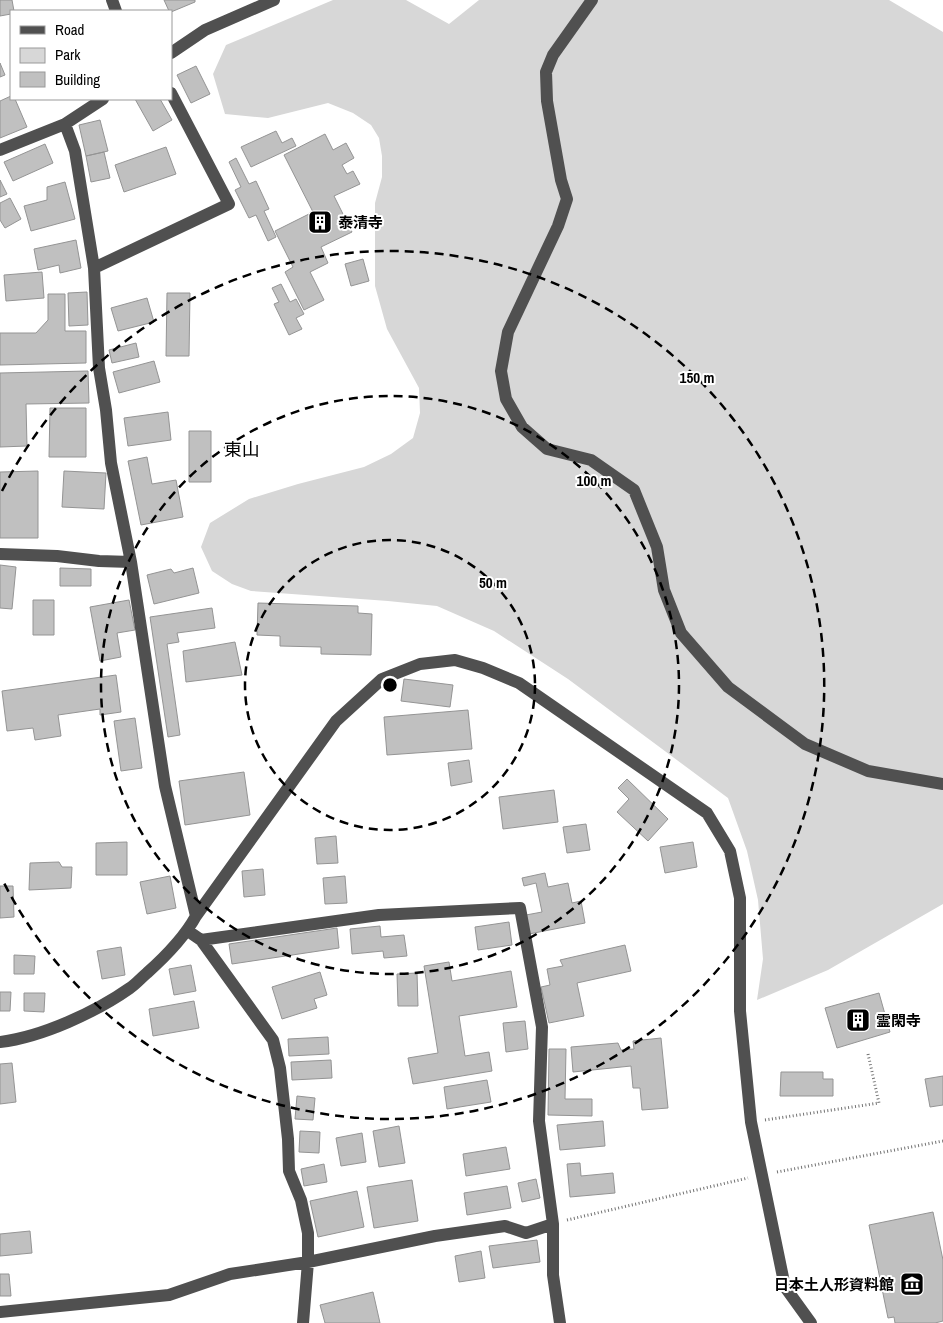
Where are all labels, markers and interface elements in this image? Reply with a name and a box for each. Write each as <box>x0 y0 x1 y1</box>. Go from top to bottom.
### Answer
legend <box>10 10 172 100</box>
text: Road <box>55 19 84 40</box>
text: Park <box>55 44 81 65</box>
text: Building <box>55 69 100 90</box>
building icon: 泰清寺 <box>307 209 333 235</box>
place label: 泰清寺 <box>338 212 383 233</box>
text: 150 m <box>680 367 714 388</box>
district label: 東山 <box>224 437 260 462</box>
text: 100 m <box>577 470 611 491</box>
text: 50 m <box>479 572 507 593</box>
centre of rings <box>381 676 399 694</box>
building icon: 霊閑寺 <box>845 1007 871 1033</box>
place label: 霊閑寺 <box>876 1010 921 1031</box>
museum icon: 日本土人形資料館 <box>899 1271 925 1297</box>
place label: 日本土人形資料館 <box>774 1274 894 1295</box>

